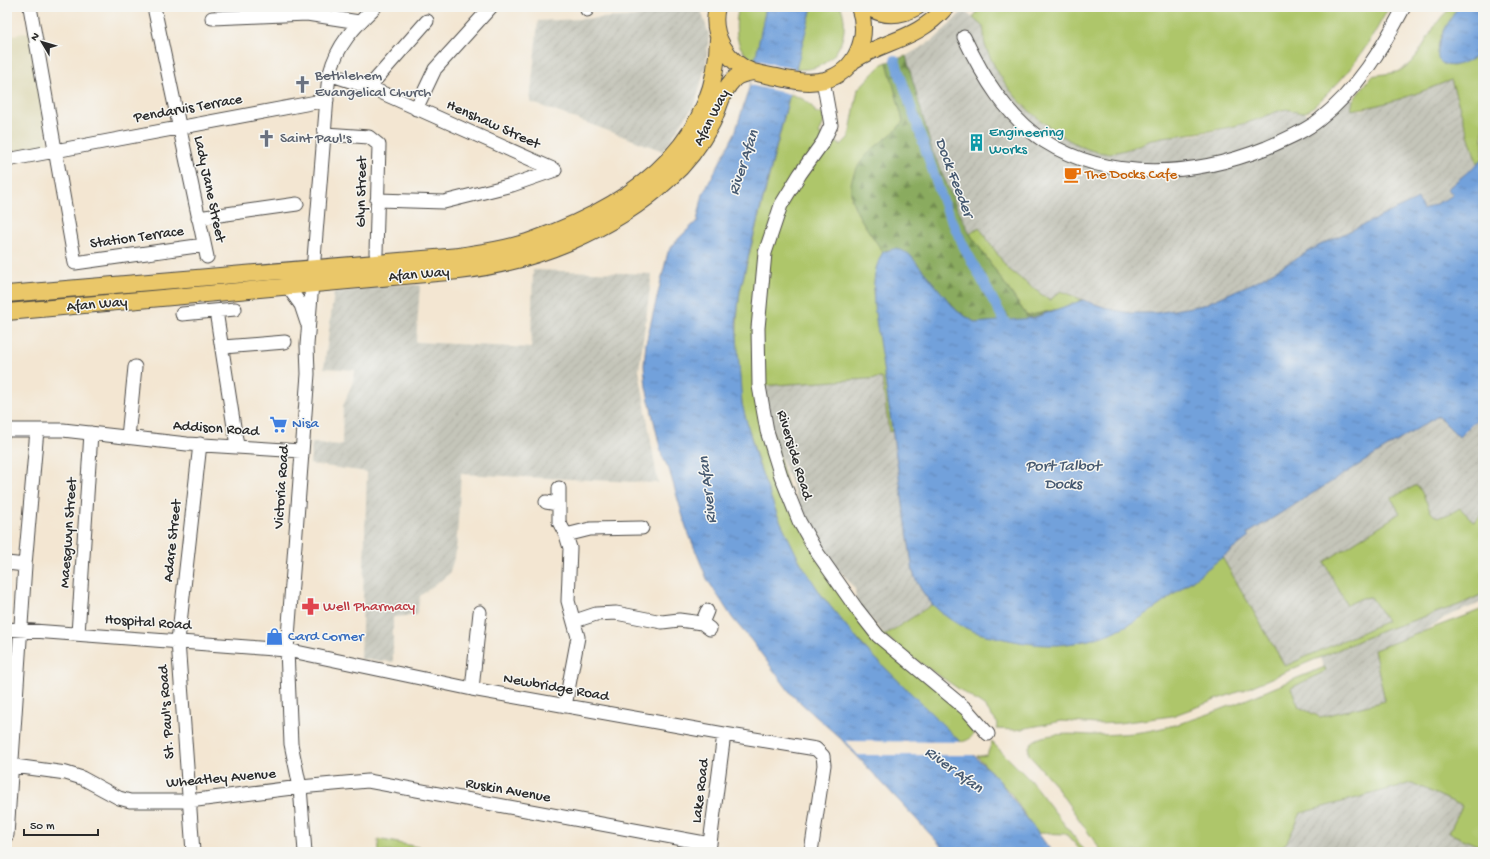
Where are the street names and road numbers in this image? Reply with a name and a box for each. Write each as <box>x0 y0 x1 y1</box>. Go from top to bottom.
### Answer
street label: Afan Way <box>690 86 734 149</box>
street label: Pendarvis Terrace <box>131 91 244 128</box>
street label: Henshaw Street <box>443 96 544 154</box>
street label: Lady Jane Street <box>189 134 229 246</box>
street label: Glyn Street <box>352 155 372 228</box>
street label: Station Terrace <box>89 222 185 253</box>
street label: Afan Way <box>388 263 451 287</box>
street label: Afan Way <box>66 293 129 317</box>
street label: Riverside Road <box>772 408 816 503</box>
street label: Addison Road <box>172 417 261 441</box>
street label: Victoria Road <box>270 443 294 530</box>
street label: Maesgwyn Street <box>56 476 82 589</box>
street label: Adare Street <box>160 497 186 583</box>
street label: Hospital Road <box>104 611 193 635</box>
street label: St. Paul's Road <box>155 663 179 759</box>
street label: Newbridge Road <box>502 670 611 706</box>
street label: Lake Road <box>688 757 714 824</box>
street label: Wheatley Avenue <box>165 765 277 793</box>
street label: Ruskin Avenue <box>464 775 552 807</box>

